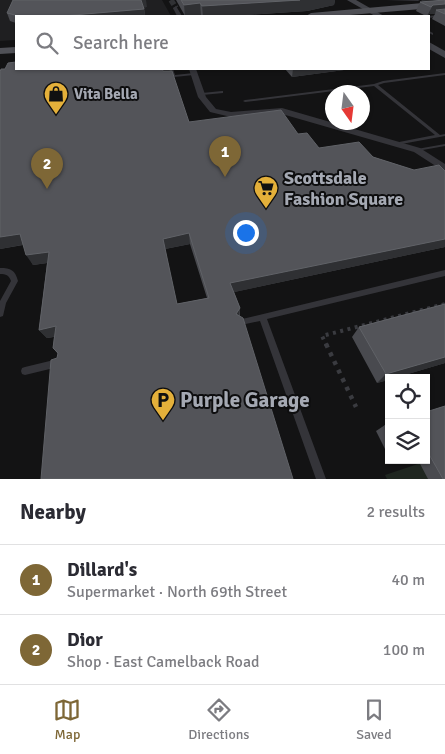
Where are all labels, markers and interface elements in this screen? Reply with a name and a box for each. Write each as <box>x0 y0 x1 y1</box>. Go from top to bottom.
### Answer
search box <box>15 15 430 70</box>
icon: search <box>33 29 61 57</box>
text: Search here <box>73 31 169 55</box>
shop icon: Vita Bella <box>43 81 69 115</box>
place label: Vita Bella <box>74 85 138 103</box>
north arrow <box>325 85 370 130</box>
pin: 1 <box>209 136 241 177</box>
pin: 2 <box>31 148 63 189</box>
place label: Scottsdale Fashion Square <box>284 167 403 210</box>
supermarket icon: Scottsdale Fashion Square <box>253 175 279 209</box>
your location <box>233 220 259 246</box>
map controls <box>385 374 430 464</box>
button: locate <box>385 374 430 419</box>
parking icon: Purple Garage <box>150 387 176 421</box>
place label: Purple Garage <box>180 387 310 413</box>
button: layers <box>385 419 430 464</box>
text: Nearby <box>20 499 86 525</box>
text: 2 results <box>366 502 425 522</box>
text: Dillard's <box>67 558 137 582</box>
text: 1 <box>32 570 40 590</box>
text: 40 m <box>391 570 425 590</box>
text: Supermarket · North 69th Street <box>67 582 287 602</box>
text: Dior <box>67 628 103 652</box>
text: 2 <box>32 640 40 660</box>
text: 100 m <box>383 640 425 660</box>
text: Shop · East Camelback Road <box>67 652 259 672</box>
tab: Map <box>53 696 81 743</box>
tab: Directions <box>188 696 249 743</box>
tab: Saved <box>356 696 392 743</box>

